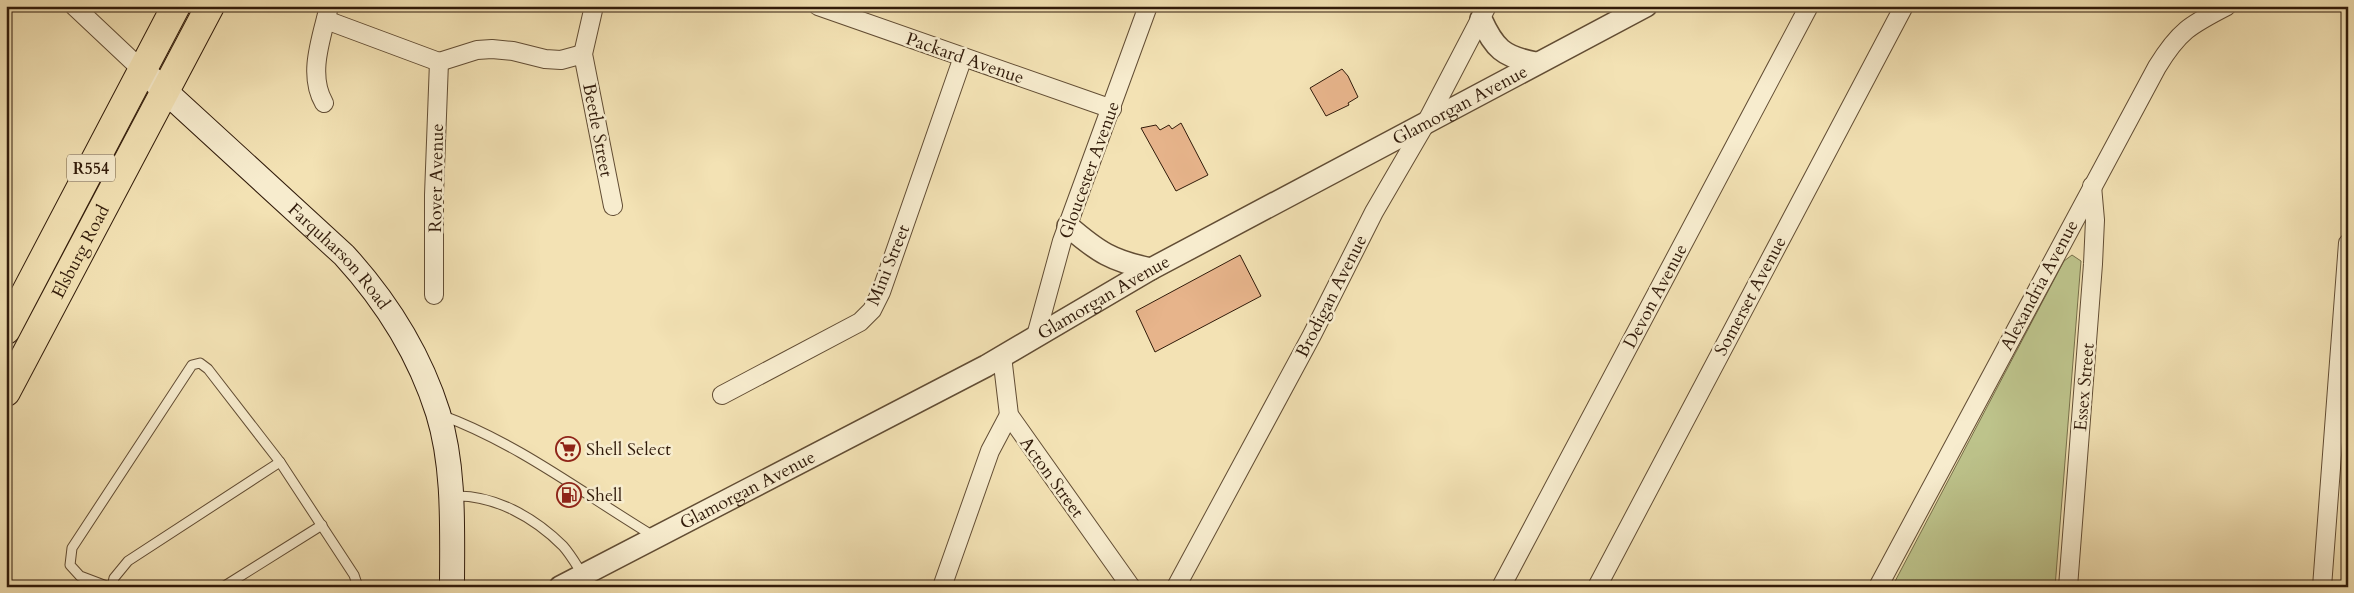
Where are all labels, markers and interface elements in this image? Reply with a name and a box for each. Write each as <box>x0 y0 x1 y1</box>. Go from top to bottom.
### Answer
street label: Packard Avenue <box>902 27 1027 90</box>
street label: Glamorgan Avenue <box>1388 59 1532 151</box>
street label: Beetle Street <box>576 81 619 179</box>
street label: Gloucester Avenue <box>1053 98 1126 242</box>
street label: Rover Avenue <box>423 123 450 233</box>
road number: R554 <box>67 154 115 182</box>
street label: Farquharson Road <box>282 198 396 315</box>
street label: Elsburg Road <box>46 200 116 303</box>
street label: Alexandria Avenue <box>1994 215 2084 355</box>
street label: Mini Street <box>861 221 916 309</box>
street label: Brodigan Avenue <box>1290 231 1373 362</box>
street label: Somerset Avenue <box>1708 232 1792 360</box>
street label: Devon Avenue <box>1617 240 1693 353</box>
street label: Glamorgan Avenue <box>1033 249 1174 346</box>
street label: Essex Street <box>2068 342 2101 432</box>
street label: Acton Street <box>1014 432 1090 523</box>
supermarket icon: Shell Select <box>555 436 581 462</box>
place label: Shell Select <box>586 437 671 462</box>
street label: Glamorgan Avenue <box>675 445 820 536</box>
fuel station icon: Shell <box>556 482 582 508</box>
place label: Shell <box>586 483 623 508</box>

